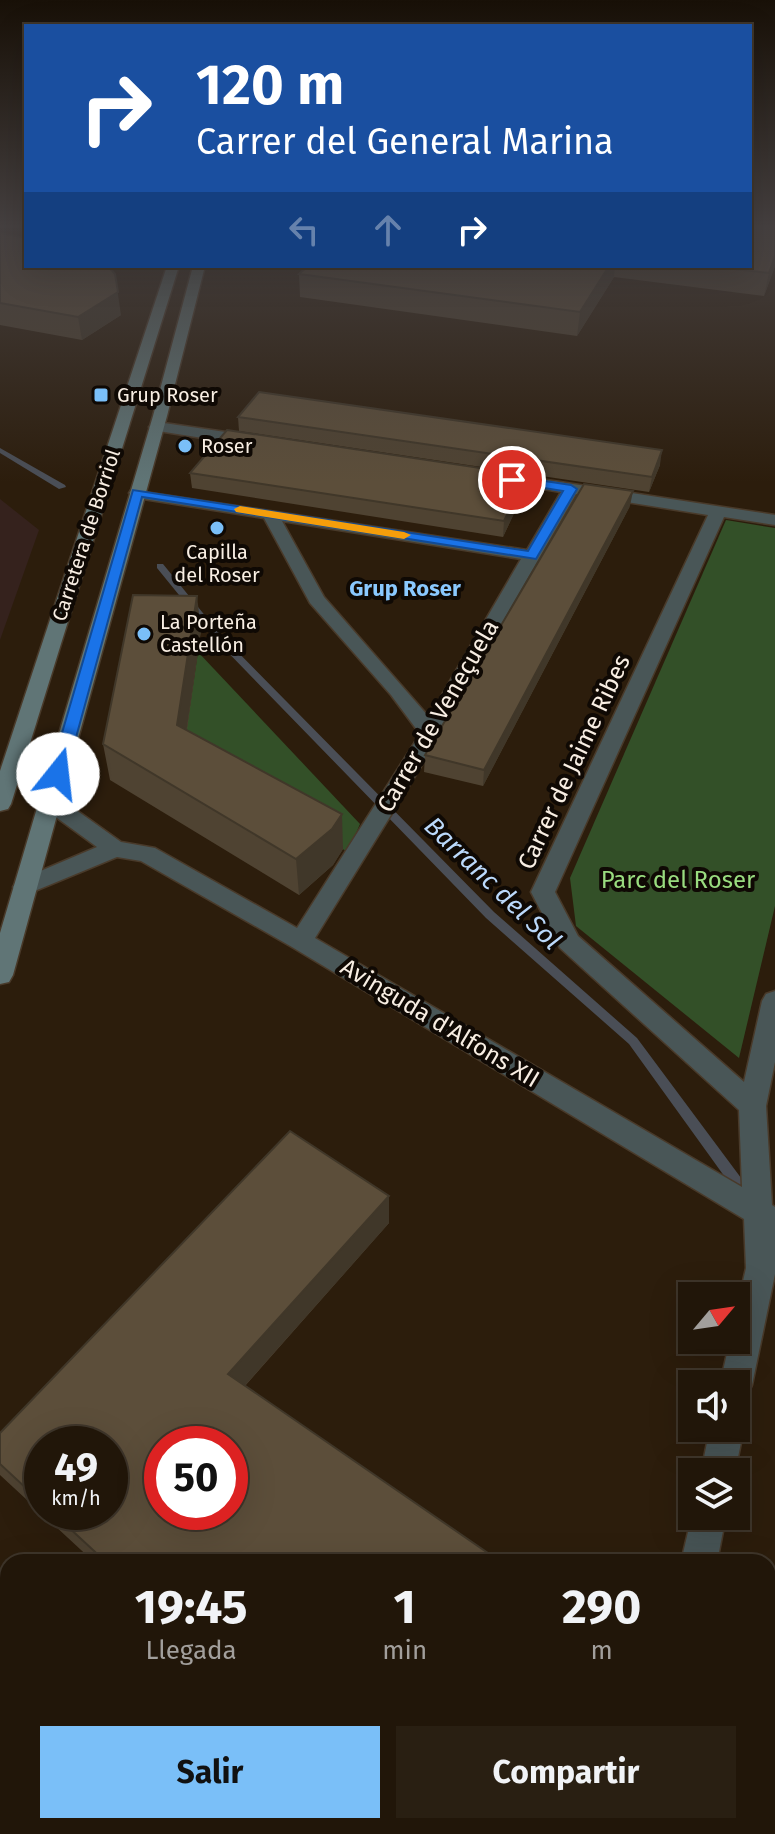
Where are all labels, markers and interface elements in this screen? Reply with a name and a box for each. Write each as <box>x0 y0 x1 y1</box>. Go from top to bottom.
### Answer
text: 120 m <box>196 52 344 119</box>
icon: right <box>64 56 168 160</box>
text: Carrer del General Marina <box>196 120 614 164</box>
icon: left <box>282 208 326 252</box>
icon: ahead <box>366 208 410 252</box>
icon: right <box>450 208 494 252</box>
place label: Grup Roser <box>117 383 218 407</box>
marker: Grup Roser <box>92 386 110 404</box>
place label: Roser <box>201 434 253 458</box>
marker: Roser <box>176 437 194 455</box>
street label: Carretera de Borriol <box>47 446 125 624</box>
pin <box>478 446 546 514</box>
icon: arrive <box>490 458 534 502</box>
marker: Capilla del Roser <box>208 519 226 537</box>
place label: Capilla del Roser <box>174 540 260 587</box>
district label: Grup Roser <box>349 575 461 602</box>
place label: La Porteña Castellón <box>160 610 257 657</box>
street label: Carrer de Veneçuela <box>371 615 505 817</box>
marker: La Porteña Castellón <box>135 625 153 643</box>
street label: Carrer de Jaime Ribes <box>512 650 636 874</box>
position arrow <box>16 732 100 816</box>
water label: Barranc del Sol <box>418 810 567 956</box>
park label: Parc del Roser <box>601 866 756 894</box>
street label: Avinguda d'Alfons XII <box>336 953 544 1093</box>
north arrow <box>678 1282 750 1354</box>
map controls <box>678 1282 750 1530</box>
button: sound <box>678 1370 750 1442</box>
speed limit sign: 50 <box>144 1426 248 1530</box>
text: 49 <box>54 1444 98 1492</box>
button: layers <box>678 1458 750 1530</box>
text: km/h <box>51 1486 101 1510</box>
text: 19:45 <box>135 1578 248 1636</box>
text: 1 <box>394 1578 416 1636</box>
text: 290 <box>562 1578 641 1636</box>
text: Llegada <box>146 1635 237 1666</box>
text: min <box>382 1635 427 1666</box>
text: m <box>590 1635 613 1666</box>
button: Salir <box>40 1726 380 1818</box>
button: Compartir <box>396 1726 736 1818</box>

